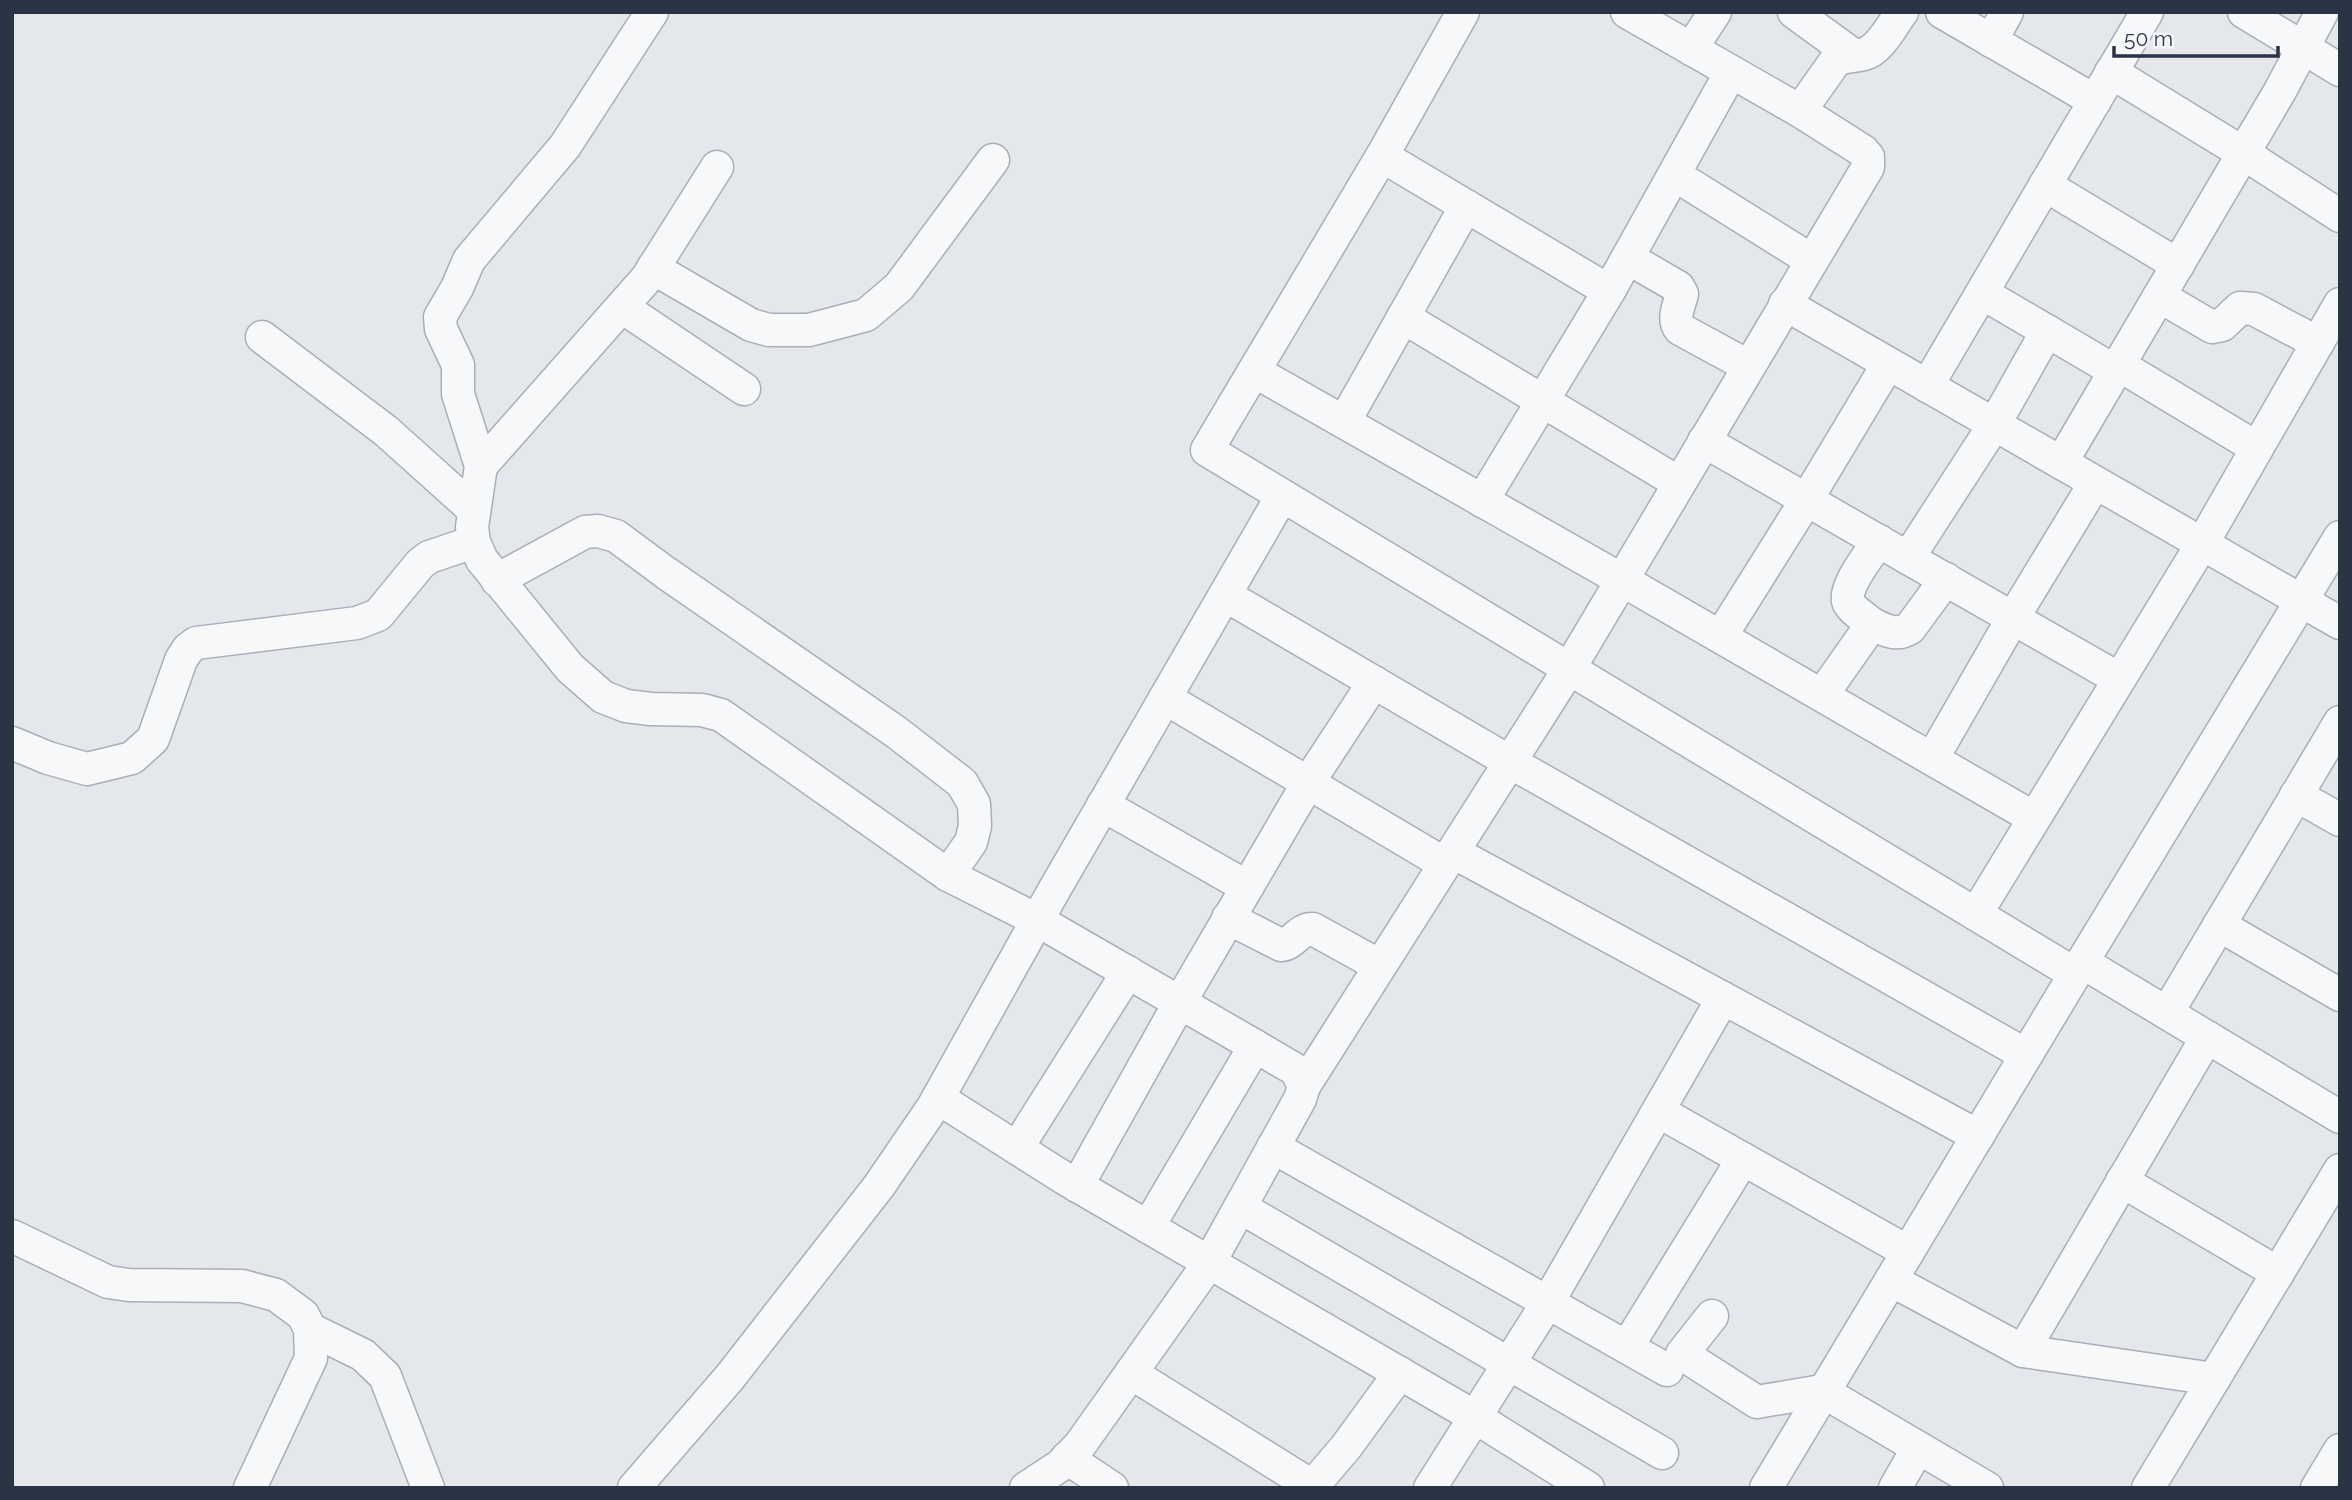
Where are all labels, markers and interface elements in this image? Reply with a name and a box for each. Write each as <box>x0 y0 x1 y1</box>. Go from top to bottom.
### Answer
scale bar <box>2114 14 2278 58</box>
text: 50 m <box>2124 26 2173 51</box>

